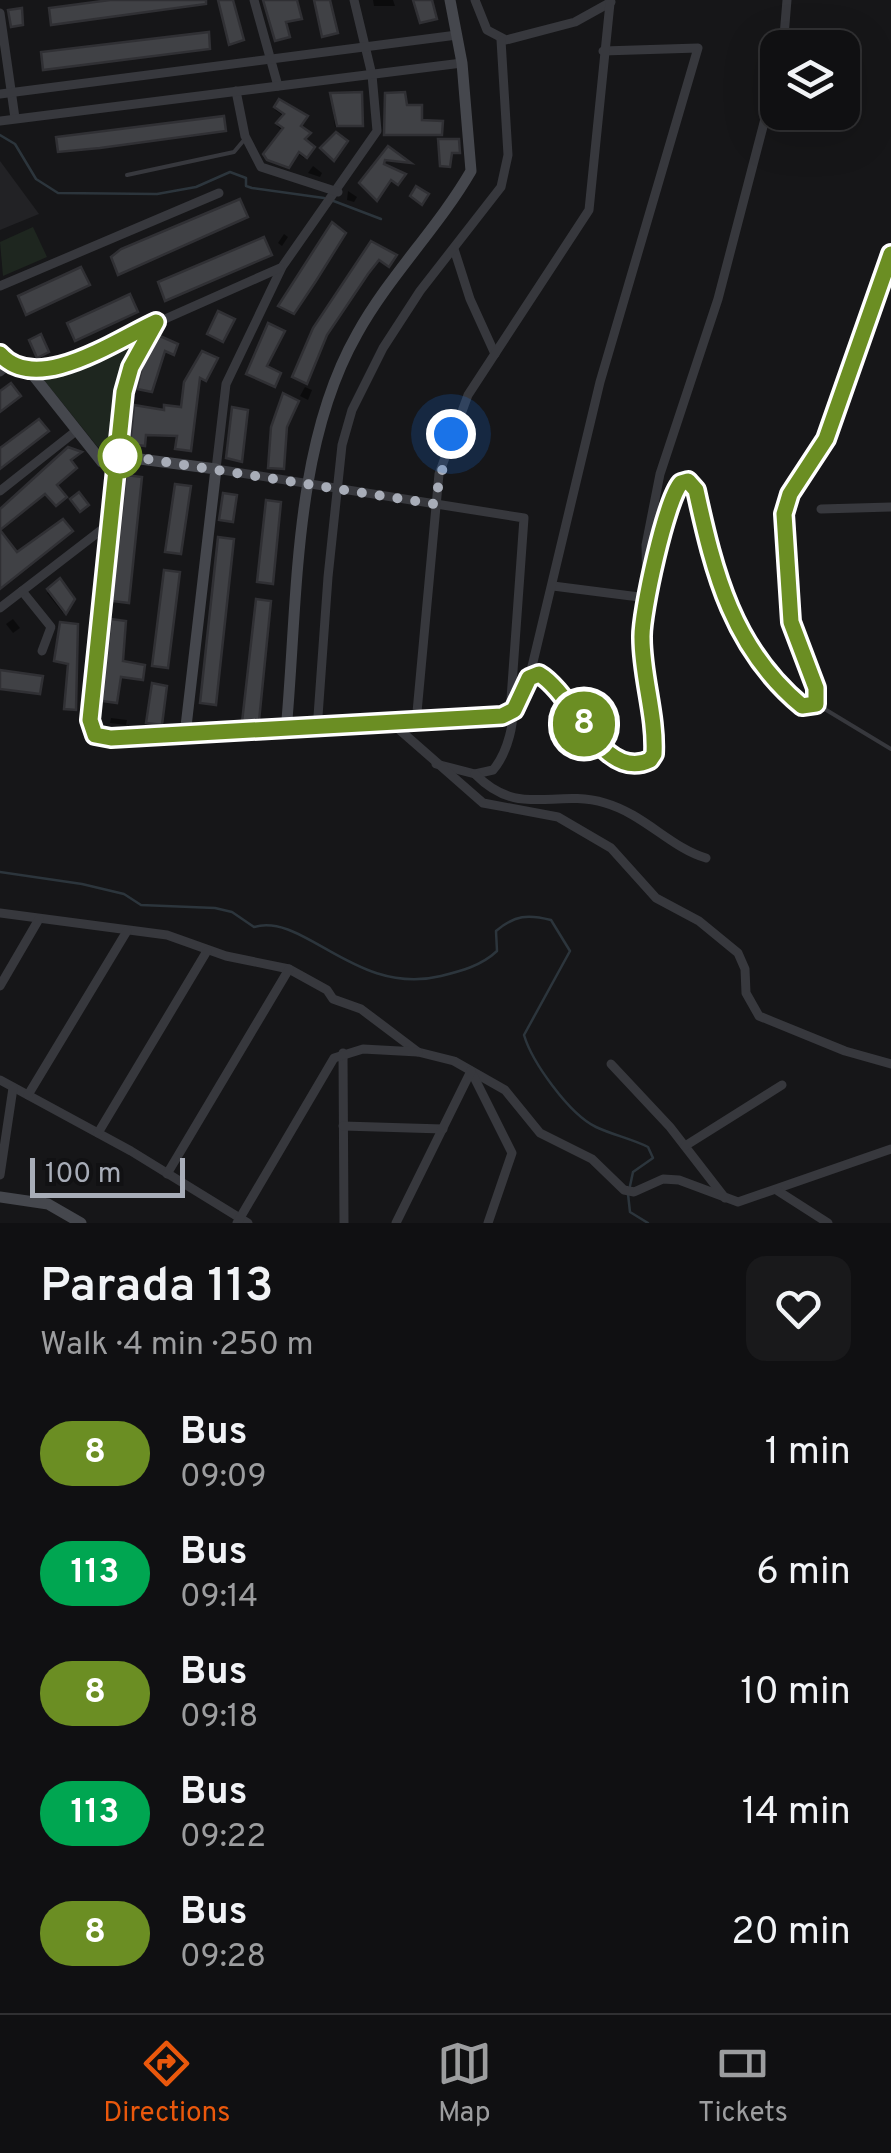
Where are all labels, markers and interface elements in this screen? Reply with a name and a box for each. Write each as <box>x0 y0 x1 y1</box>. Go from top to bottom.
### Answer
map controls <box>760 30 860 130</box>
button: layers <box>760 30 860 130</box>
your location <box>426 409 476 459</box>
unlabelled marker <box>99 435 141 477</box>
line badge: 8 <box>552 692 616 756</box>
text: 8 <box>573 702 595 746</box>
scale bar <box>30 1153 185 1198</box>
text: 100 m <box>45 1157 121 1193</box>
button: heart <box>746 1256 851 1361</box>
text: Parada 113 <box>40 1258 274 1318</box>
text: Walk · 4 min · 250 m <box>40 1326 314 1366</box>
text: Bus <box>180 1409 247 1458</box>
text: 1 min <box>765 1429 851 1478</box>
text: 8 <box>84 1431 106 1475</box>
text: 09:09 <box>180 1458 267 1498</box>
text: Bus <box>180 1529 247 1578</box>
text: 6 min <box>756 1549 851 1598</box>
text: 113 <box>71 1551 119 1595</box>
text: 09:14 <box>180 1578 258 1618</box>
text: Bus <box>180 1649 247 1698</box>
text: 10 min <box>740 1669 851 1718</box>
text: 8 <box>84 1671 106 1715</box>
text: 09:18 <box>180 1698 258 1738</box>
text: Bus <box>180 1769 247 1818</box>
text: 14 min <box>742 1789 851 1838</box>
text: 113 <box>71 1791 119 1835</box>
text: 09:22 <box>180 1818 266 1858</box>
text: Bus <box>180 1889 247 1938</box>
text: 20 min <box>731 1909 851 1958</box>
text: 8 <box>84 1911 106 1955</box>
text: 09:28 <box>180 1938 266 1978</box>
tab: Directions <box>103 2036 230 2132</box>
tab: Map <box>437 2036 492 2132</box>
tab: Tickets <box>698 2036 788 2132</box>

